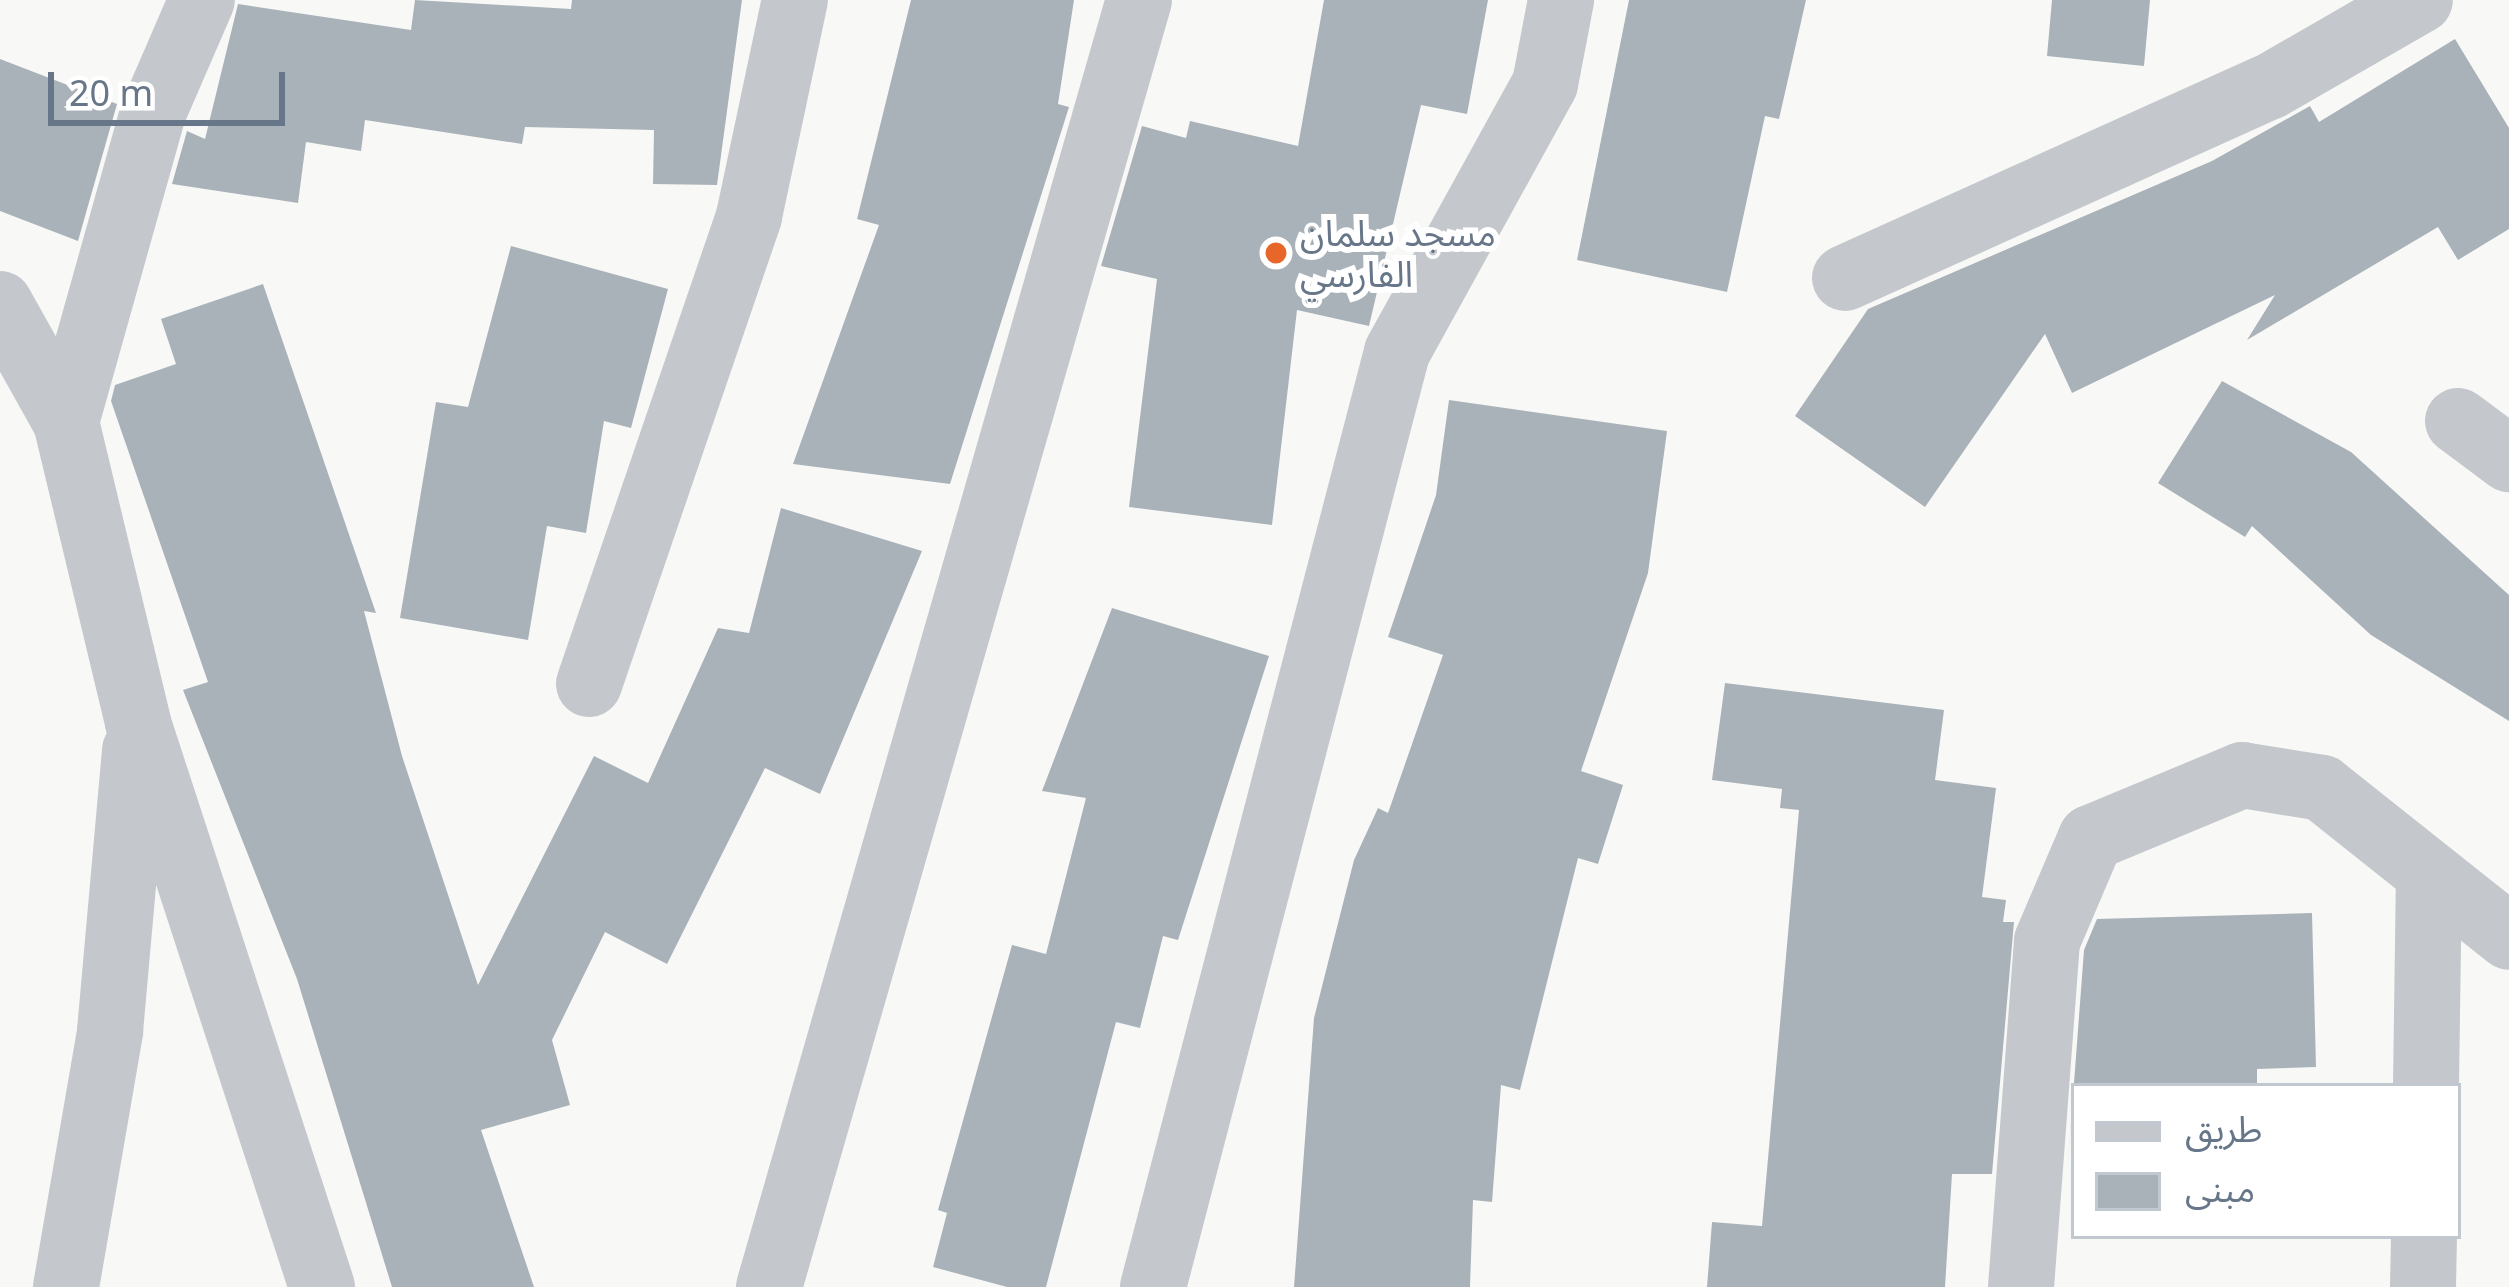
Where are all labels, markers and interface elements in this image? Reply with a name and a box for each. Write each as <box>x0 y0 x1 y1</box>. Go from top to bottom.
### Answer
scale bar <box>54 48 291 122</box>
text: 20 m <box>69 68 153 117</box>
place label: مسجد سلمان الفارسي <box>1300 210 1496 295</box>
marker: مسجد سلمان الفارسي <box>1263 240 1289 266</box>
legend <box>2071 1083 2461 1239</box>
text: طريق <box>2185 1104 2262 1153</box>
text: مبنى <box>2185 1164 2255 1213</box>

